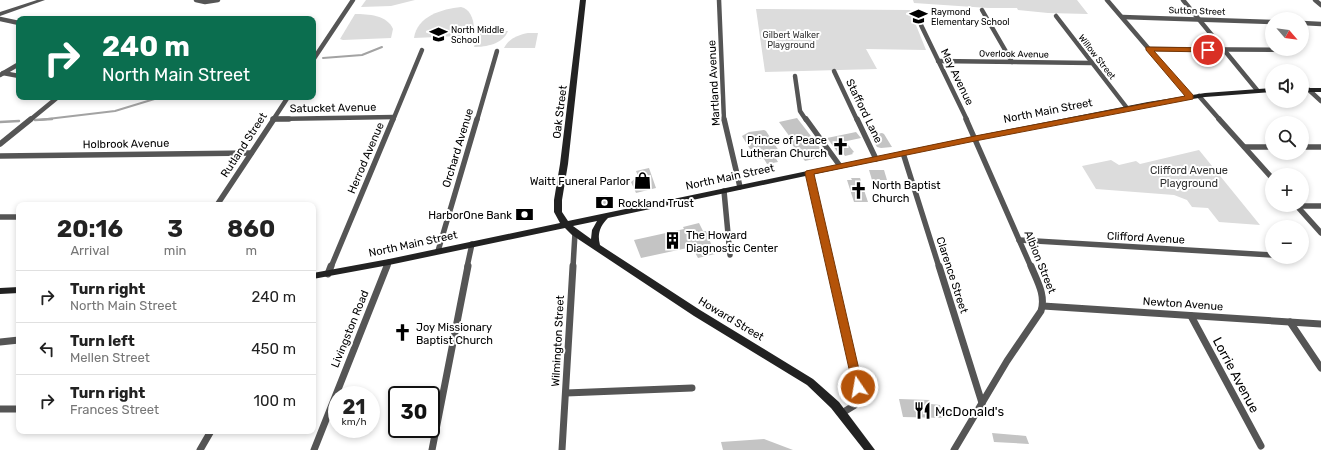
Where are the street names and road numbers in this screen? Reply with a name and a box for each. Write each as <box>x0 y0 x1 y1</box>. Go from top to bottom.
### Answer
street label: Sutton Street <box>1168 5 1226 17</box>
street label: Willow Street <box>1076 33 1118 82</box>
street label: Martland Avenue <box>705 40 723 126</box>
street label: May Avenue <box>938 47 976 107</box>
street label: Overlook Avenue <box>979 48 1049 60</box>
street label: Stafford Lane <box>843 77 885 145</box>
street label: Oak Street <box>550 84 570 139</box>
street label: North Main Street <box>1002 96 1094 126</box>
street label: Satucket Avenue <box>290 101 376 115</box>
street label: Orchard Avenue <box>440 107 476 189</box>
street label: Rutland Street <box>218 110 270 180</box>
street label: Herrod Avenue <box>345 120 387 196</box>
street label: Holbrook Avenue <box>83 137 169 151</box>
street label: North Main Street <box>684 161 776 193</box>
street label: North Main Street <box>367 228 459 260</box>
street label: Albion Street <box>1021 229 1059 296</box>
street label: Clifford Avenue <box>1107 229 1185 247</box>
street label: Clarence Street <box>934 235 971 316</box>
street label: Livingston Road <box>329 288 371 370</box>
street label: Wilmington Street <box>549 294 567 387</box>
street label: Howard Street <box>696 294 767 344</box>
street label: Newton Avenue <box>1142 295 1224 313</box>
street label: Lorrie Avenue <box>1210 335 1262 415</box>

